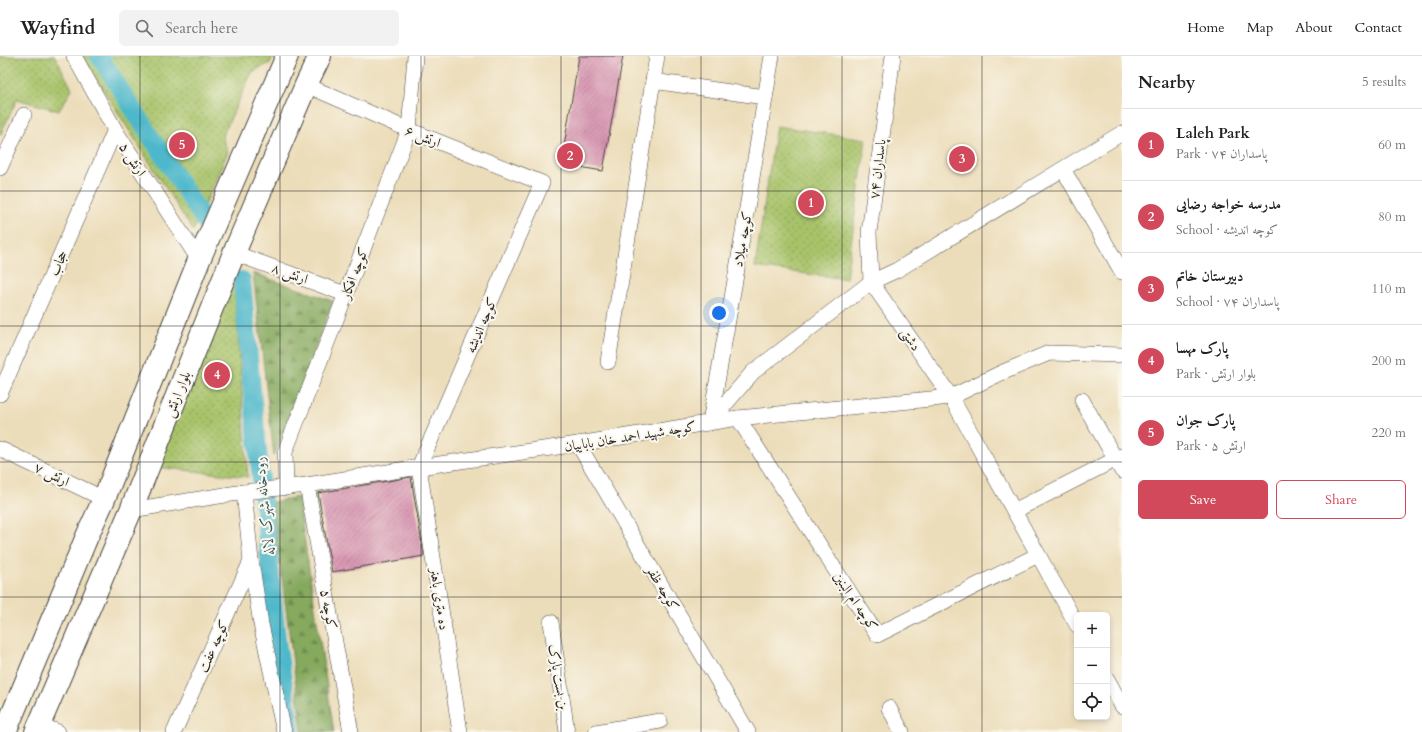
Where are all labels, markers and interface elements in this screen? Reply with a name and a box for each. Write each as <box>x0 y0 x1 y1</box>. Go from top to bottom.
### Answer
search box <box>119 10 399 46</box>
text: Wayfind <box>20 15 95 41</box>
icon: search <box>133 17 155 39</box>
text: Search here <box>165 18 238 38</box>
text: Home <box>1187 18 1225 37</box>
text: Map <box>1247 18 1273 37</box>
text: About <box>1295 18 1332 37</box>
text: Contact <box>1354 18 1402 37</box>
text: Nearby <box>1138 71 1195 94</box>
text: 5 results <box>1362 73 1406 91</box>
street label: ارتش ۶ <box>402 121 444 152</box>
text: Laleh Park <box>1176 123 1250 143</box>
pin: 5 <box>169 130 195 160</box>
text: 1 <box>1148 136 1154 154</box>
text: 60 m <box>1378 136 1406 154</box>
street label: پاسداران ۷۴ <box>864 137 892 200</box>
street label: ارتش ۵ <box>115 139 151 180</box>
pin: 2 <box>557 141 583 171</box>
pin: 3 <box>949 144 975 174</box>
text: Park · پاسداران ۷۴ <box>1176 145 1267 163</box>
pin: 1 <box>798 188 824 218</box>
text: مدرسه خواجه رضایی <box>1176 194 1281 214</box>
text: 2 <box>1148 208 1154 226</box>
text: 80 m <box>1378 208 1406 226</box>
street label: کوچه میلاد <box>728 210 757 269</box>
text: School · کوچه اندیشه <box>1176 221 1278 239</box>
street label: کوچه افکار <box>335 244 373 304</box>
street label: حجاب <box>44 247 72 279</box>
street label: ارتش ۸ <box>269 258 311 289</box>
text: دبیرستان خاتم <box>1176 266 1244 286</box>
text: 3 <box>1148 280 1154 298</box>
text: 110 m <box>1372 280 1406 298</box>
text: School · پاسداران ۷۴ <box>1176 293 1279 311</box>
street label: کوچه اندیشه <box>461 294 502 356</box>
your location <box>709 303 729 323</box>
street label: دشتی <box>896 324 925 355</box>
text: پارک مهسا <box>1176 338 1228 358</box>
text: 4 <box>1148 352 1154 370</box>
text: 200 m <box>1372 352 1406 370</box>
pin: 4 <box>204 360 230 390</box>
text: Park · بلوار ارتش <box>1176 365 1256 383</box>
street label: بلوار ارتش <box>160 368 195 420</box>
text: پارک جوان <box>1176 410 1235 430</box>
street label: کوچه شهید احمد خان باباییان <box>563 417 697 456</box>
text: 5 <box>1148 424 1154 442</box>
text: 220 m <box>1372 424 1406 442</box>
text: Park · ارتش ۵ <box>1176 437 1246 455</box>
water label: رودخانه شهرک لاله <box>249 456 279 556</box>
street label: ارتش ۷ <box>31 458 73 491</box>
button: Save <box>1138 480 1268 519</box>
button: Share <box>1276 480 1406 519</box>
street label: کوچه ظفر <box>641 560 683 614</box>
street label: ده متری باهنر <box>425 565 454 632</box>
street label: کوچه ام البنین <box>826 568 882 636</box>
street label: کوچه ۵ <box>316 588 341 630</box>
map controls <box>1074 612 1110 720</box>
button: + <box>1074 612 1110 648</box>
street label: کوچه عفت <box>193 617 234 676</box>
street label: بن بست پارک <box>543 643 573 712</box>
button: − <box>1074 648 1110 684</box>
button: locate <box>1074 684 1110 720</box>

